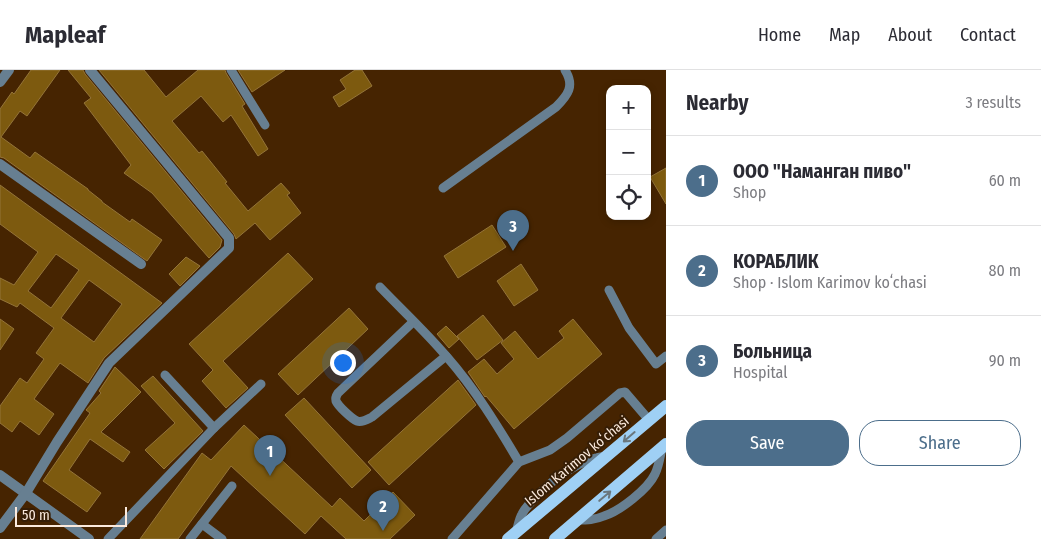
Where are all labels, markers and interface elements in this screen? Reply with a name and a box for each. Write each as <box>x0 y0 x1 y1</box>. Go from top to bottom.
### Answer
text: Mapleaf <box>25 21 105 49</box>
text: Home <box>758 24 801 46</box>
text: Map <box>829 24 860 46</box>
text: About <box>888 24 932 46</box>
text: Contact <box>960 24 1016 46</box>
map controls <box>606 85 651 220</box>
button: + <box>606 85 651 130</box>
text: Nearby <box>686 90 748 116</box>
text: 3 results <box>965 93 1021 112</box>
button: − <box>606 130 651 175</box>
text: ООО "Наманган пиво" <box>733 160 911 183</box>
text: 1 <box>699 171 705 190</box>
text: 60 m <box>989 171 1021 190</box>
button: locate <box>606 175 651 220</box>
text: Shop <box>733 183 766 202</box>
pin: 3 <box>497 210 529 251</box>
text: КОРАБЛИК <box>733 250 819 273</box>
text: 2 <box>698 261 706 280</box>
text: 80 m <box>989 261 1021 280</box>
text: Shop · Islom Karimov koʻchasi <box>733 273 927 292</box>
text: Больница <box>733 340 812 363</box>
your location <box>330 350 356 376</box>
text: 3 <box>698 351 706 370</box>
text: 90 m <box>989 351 1021 370</box>
text: Hospital <box>733 363 788 382</box>
street label: Islom Karimov koʻchasi <box>521 412 633 510</box>
button: Save <box>686 420 849 466</box>
button: Share <box>859 420 1021 466</box>
one-way arrow <box>622 432 635 443</box>
pin: 1 <box>254 435 286 476</box>
pin: 2 <box>367 490 399 531</box>
one-way arrow <box>598 491 611 502</box>
scale bar <box>15 504 128 527</box>
text: 50 m <box>22 507 50 524</box>

